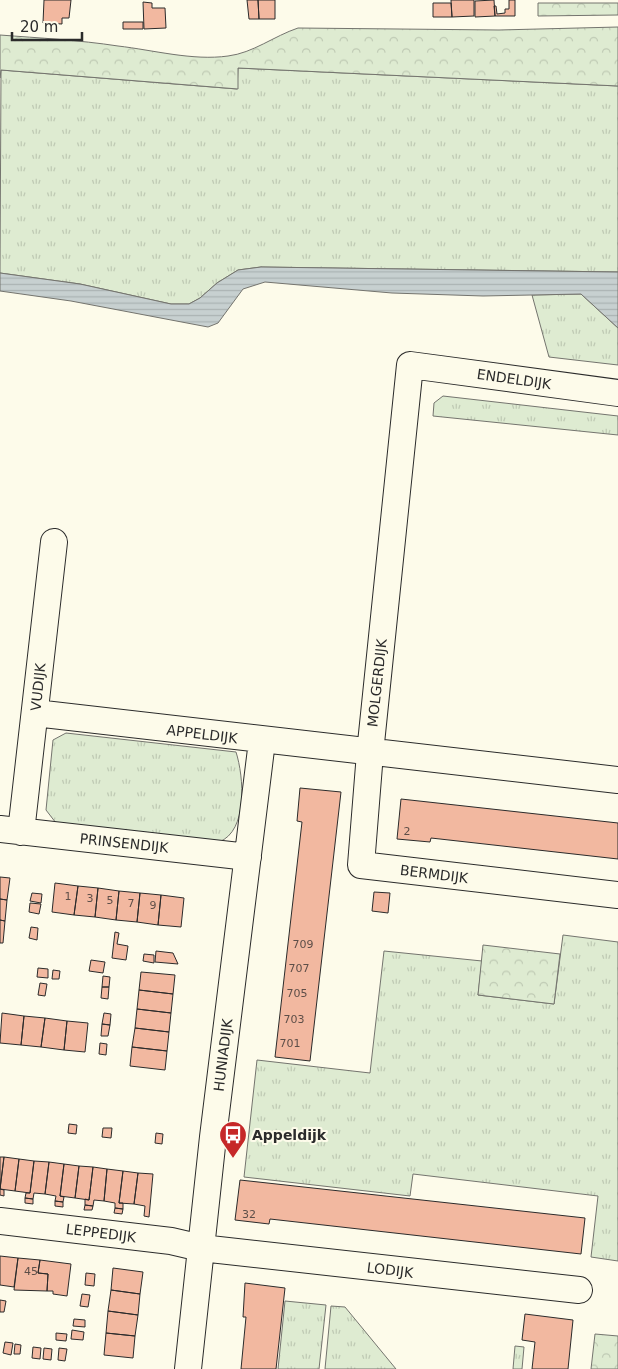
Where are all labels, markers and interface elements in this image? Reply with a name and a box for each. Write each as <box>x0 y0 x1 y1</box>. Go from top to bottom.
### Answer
scale bar <box>12 10 82 42</box>
text: 20 m <box>20 18 58 36</box>
street label: ENDELDIJK <box>476 366 553 392</box>
street label: MOLGERDIJK <box>364 637 390 728</box>
street label: VUDIJK <box>28 661 49 712</box>
street label: APPELDIJK <box>166 722 239 746</box>
house number: 2 <box>404 825 411 838</box>
street label: PRINSENDIJK <box>79 830 170 856</box>
street label: BERMDIJK <box>399 862 470 886</box>
house number: 1 <box>65 890 72 903</box>
house number: 3 <box>87 892 94 905</box>
house number: 5 <box>107 894 114 907</box>
house number: 7 <box>128 897 135 910</box>
house number: 9 <box>150 899 157 912</box>
house number: 709 <box>293 938 314 951</box>
house number: 707 <box>289 962 310 975</box>
house number: 705 <box>287 987 308 1000</box>
house number: 703 <box>284 1013 305 1026</box>
street label: HUNIADIJK <box>211 1017 235 1092</box>
house number: 701 <box>280 1037 301 1050</box>
bus stop icon: Appeldijk <box>218 1120 248 1159</box>
place label: Appeldijk <box>252 1127 327 1143</box>
house number: 32 <box>242 1208 256 1221</box>
street label: LEPPEDIJK <box>65 1221 138 1245</box>
street label: LODIJK <box>366 1259 415 1281</box>
house number: 45 <box>24 1265 38 1278</box>

